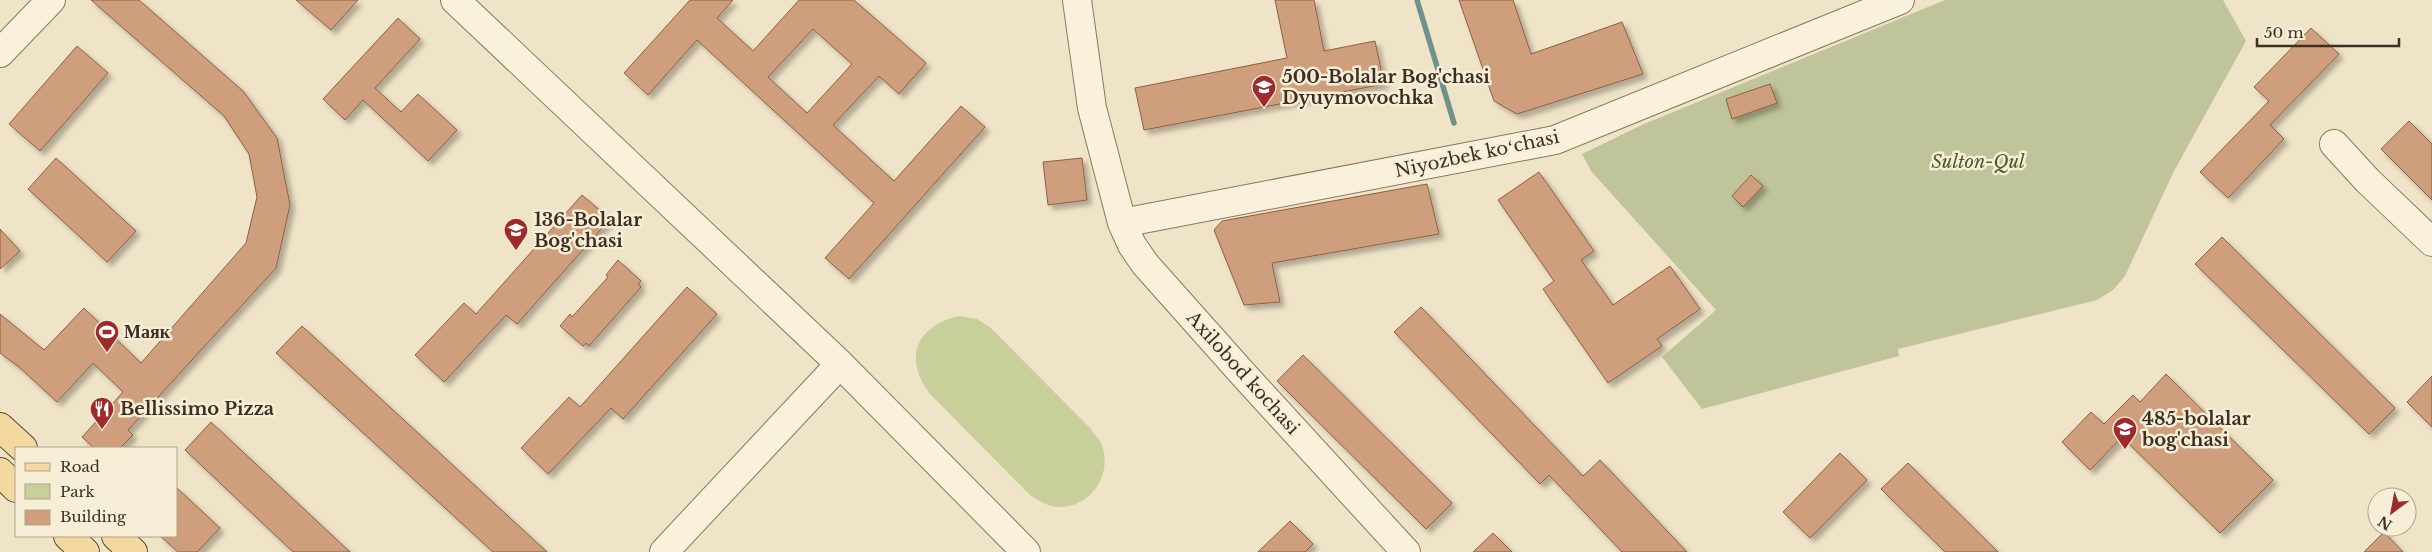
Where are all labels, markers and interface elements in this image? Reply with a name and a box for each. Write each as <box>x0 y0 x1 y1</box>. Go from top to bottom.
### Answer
scale bar <box>2257 15 2400 47</box>
text: 50 m <box>2264 23 2304 42</box>
place label: 500-Bolalar Bog'chasi Dyuymovochka <box>1282 66 1490 109</box>
school or university icon: 500-Bolalar Bog'chasi Dyuymovochka <box>1251 74 1277 108</box>
street label: Niyozbek koʻchasi <box>1393 126 1561 182</box>
park label: Sulton-Qul <box>1931 151 2025 173</box>
place label: 136-Bolalar Bog'chasi <box>534 209 642 252</box>
school or university icon: 136-Bolalar Bog'chasi <box>503 217 529 251</box>
street label: Axilobod kochasi <box>1181 306 1304 439</box>
sports icon: Маяк <box>94 319 120 353</box>
place label: Маяк <box>124 321 171 343</box>
restaurant icon: Bellissimo Pizza <box>89 396 115 430</box>
place label: Bellissimo Pizza <box>120 398 275 420</box>
place label: 485-bolalar bog'chasi <box>2141 408 2251 451</box>
school or university icon: 485-bolalar bog'chasi <box>2112 416 2138 450</box>
legend <box>15 447 178 537</box>
text: Road <box>60 457 100 476</box>
text: Park <box>60 482 96 501</box>
north arrow <box>2367 487 2417 537</box>
text: Building <box>60 507 127 526</box>
text: N <box>2375 512 2395 534</box>

